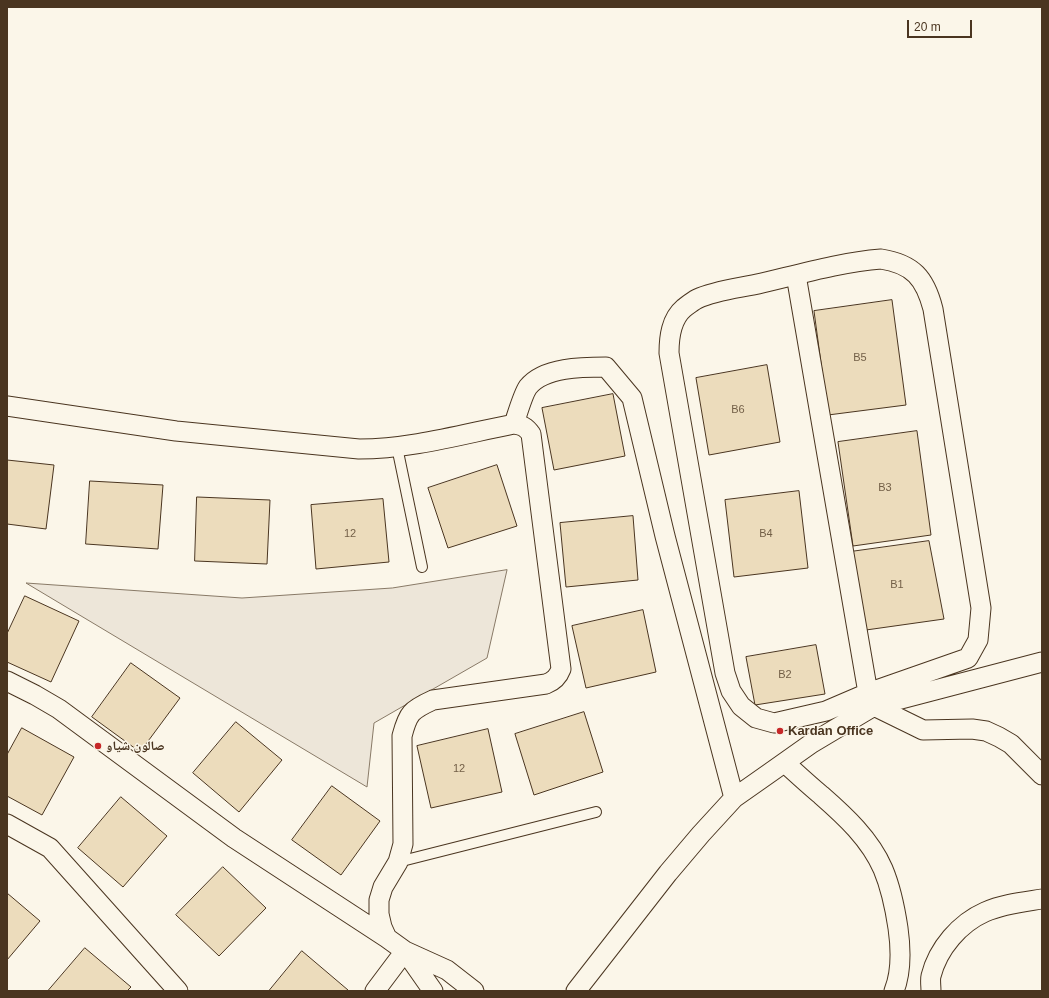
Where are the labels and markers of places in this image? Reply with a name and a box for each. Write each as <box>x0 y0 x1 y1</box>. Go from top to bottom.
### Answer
place label: Kardan Office <box>788 723 873 739</box>
marker: Kardan Office <box>775 726 785 736</box>
place label: صالون شياو <box>106 738 165 754</box>
marker: صالون شياو <box>93 741 103 751</box>

